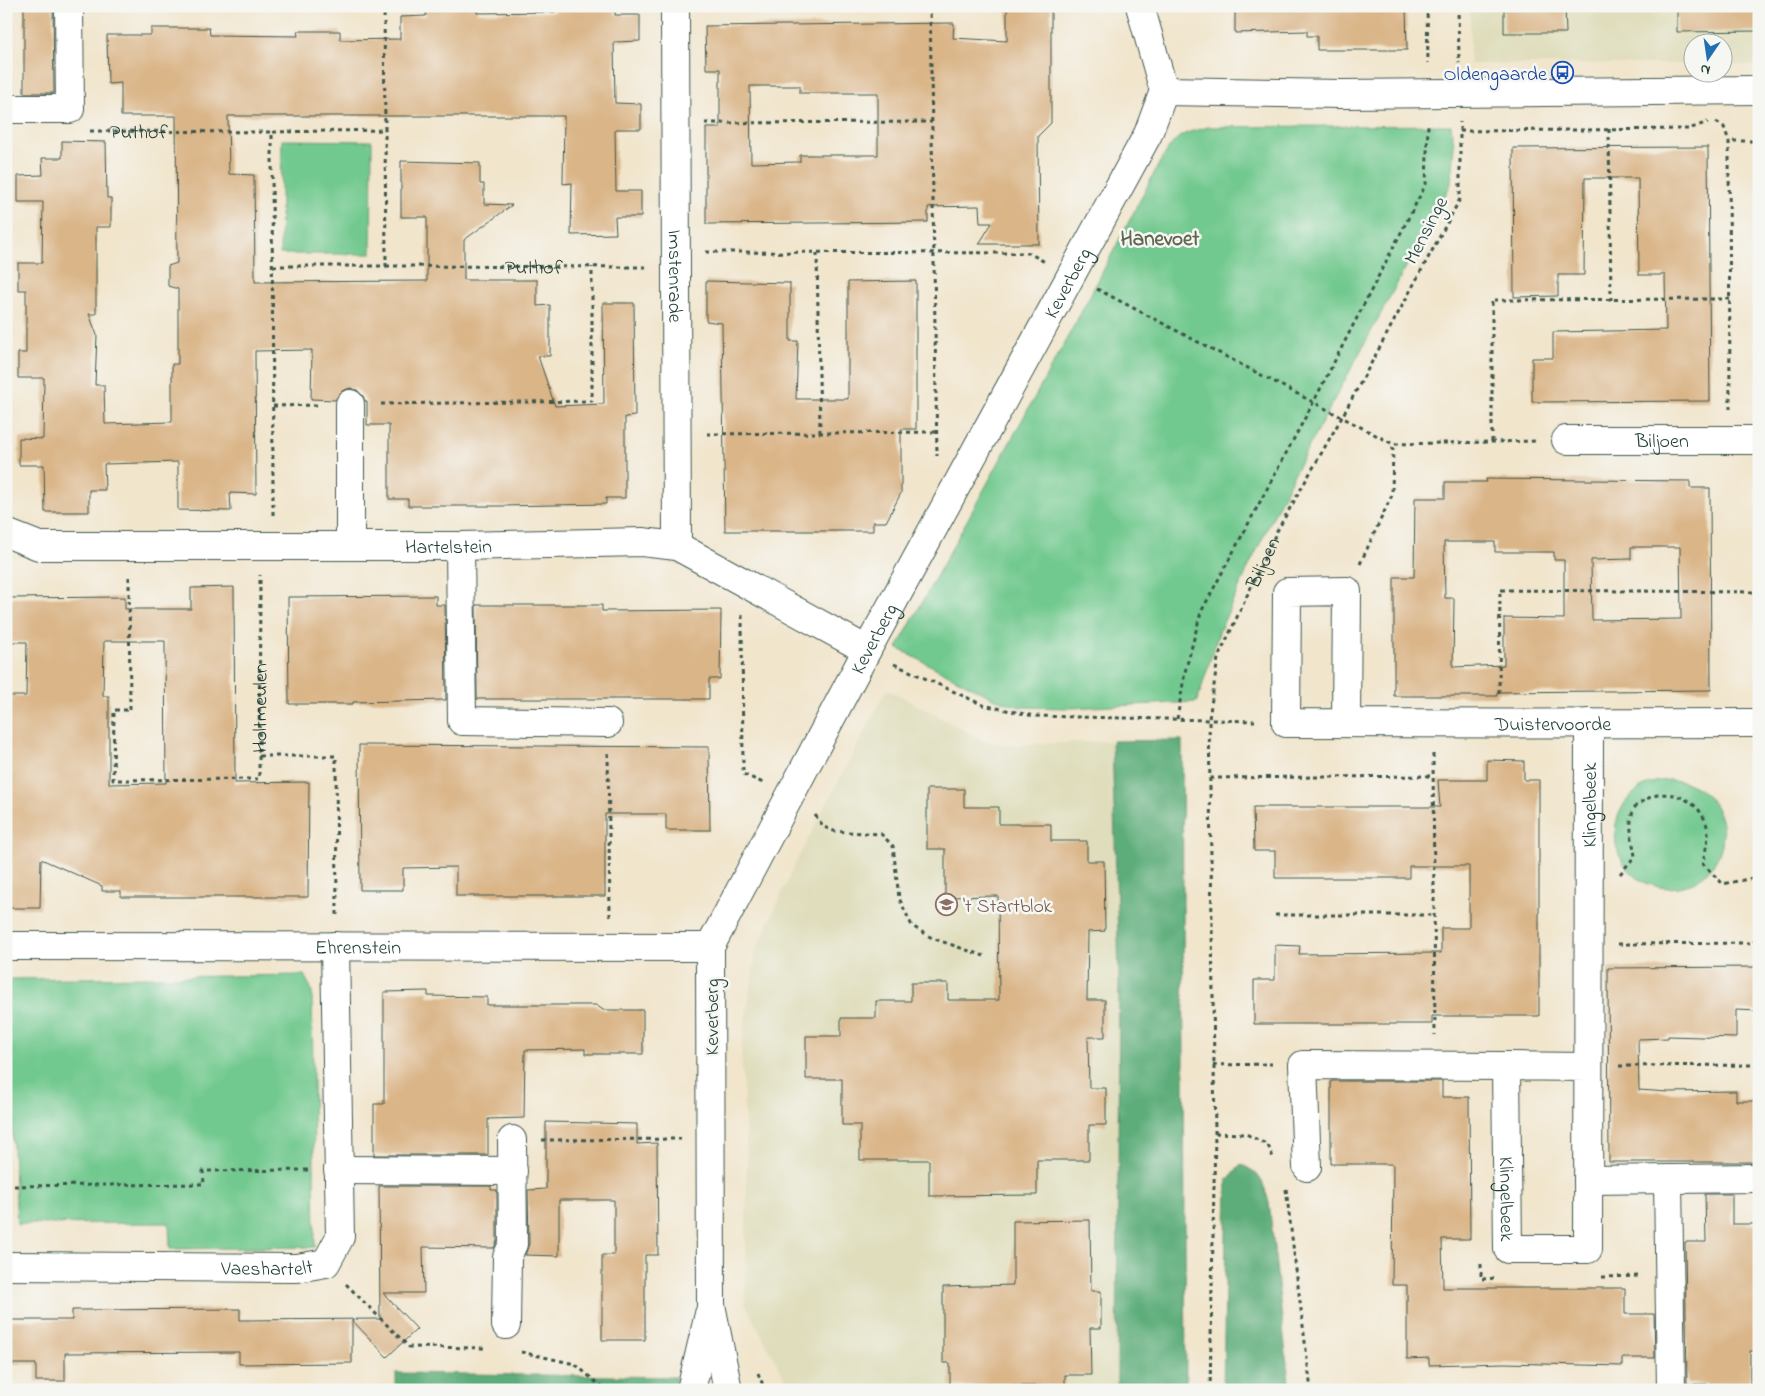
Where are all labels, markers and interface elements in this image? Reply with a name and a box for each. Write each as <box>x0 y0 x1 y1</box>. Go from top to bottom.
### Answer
north arrow <box>1682 32 1732 82</box>
text: N <box>1698 58 1712 80</box>
place label: Oldengaarde <box>1443 61 1547 91</box>
bus stop icon: Oldengaarde <box>1551 61 1575 85</box>
street label: Puthof <box>110 119 169 148</box>
street label: Mensinge <box>1398 192 1458 270</box>
district label: Hanevoet <box>1121 225 1200 255</box>
street label: Imstenrade <box>659 229 688 323</box>
street label: Keverberg <box>1038 243 1101 324</box>
street label: Puthof <box>505 254 564 284</box>
street label: Biljoen <box>1634 428 1689 457</box>
street label: Hartelstein <box>405 533 493 563</box>
street label: Biljoen <box>1240 533 1289 595</box>
street label: Keverberg <box>845 599 908 680</box>
street label: Holtmeulen <box>247 663 277 753</box>
street label: Duistervoorde <box>1494 711 1611 740</box>
street label: Klingelbeek <box>1577 762 1607 848</box>
school or university icon: 't Startblok <box>935 893 959 917</box>
place label: 't Startblok <box>963 893 1052 922</box>
street label: Ehrenstein <box>315 934 401 964</box>
street label: Keverberg <box>699 979 729 1055</box>
street label: Klingelbeek <box>1489 1156 1520 1242</box>
street label: Vaeshartelt <box>220 1253 316 1285</box>

